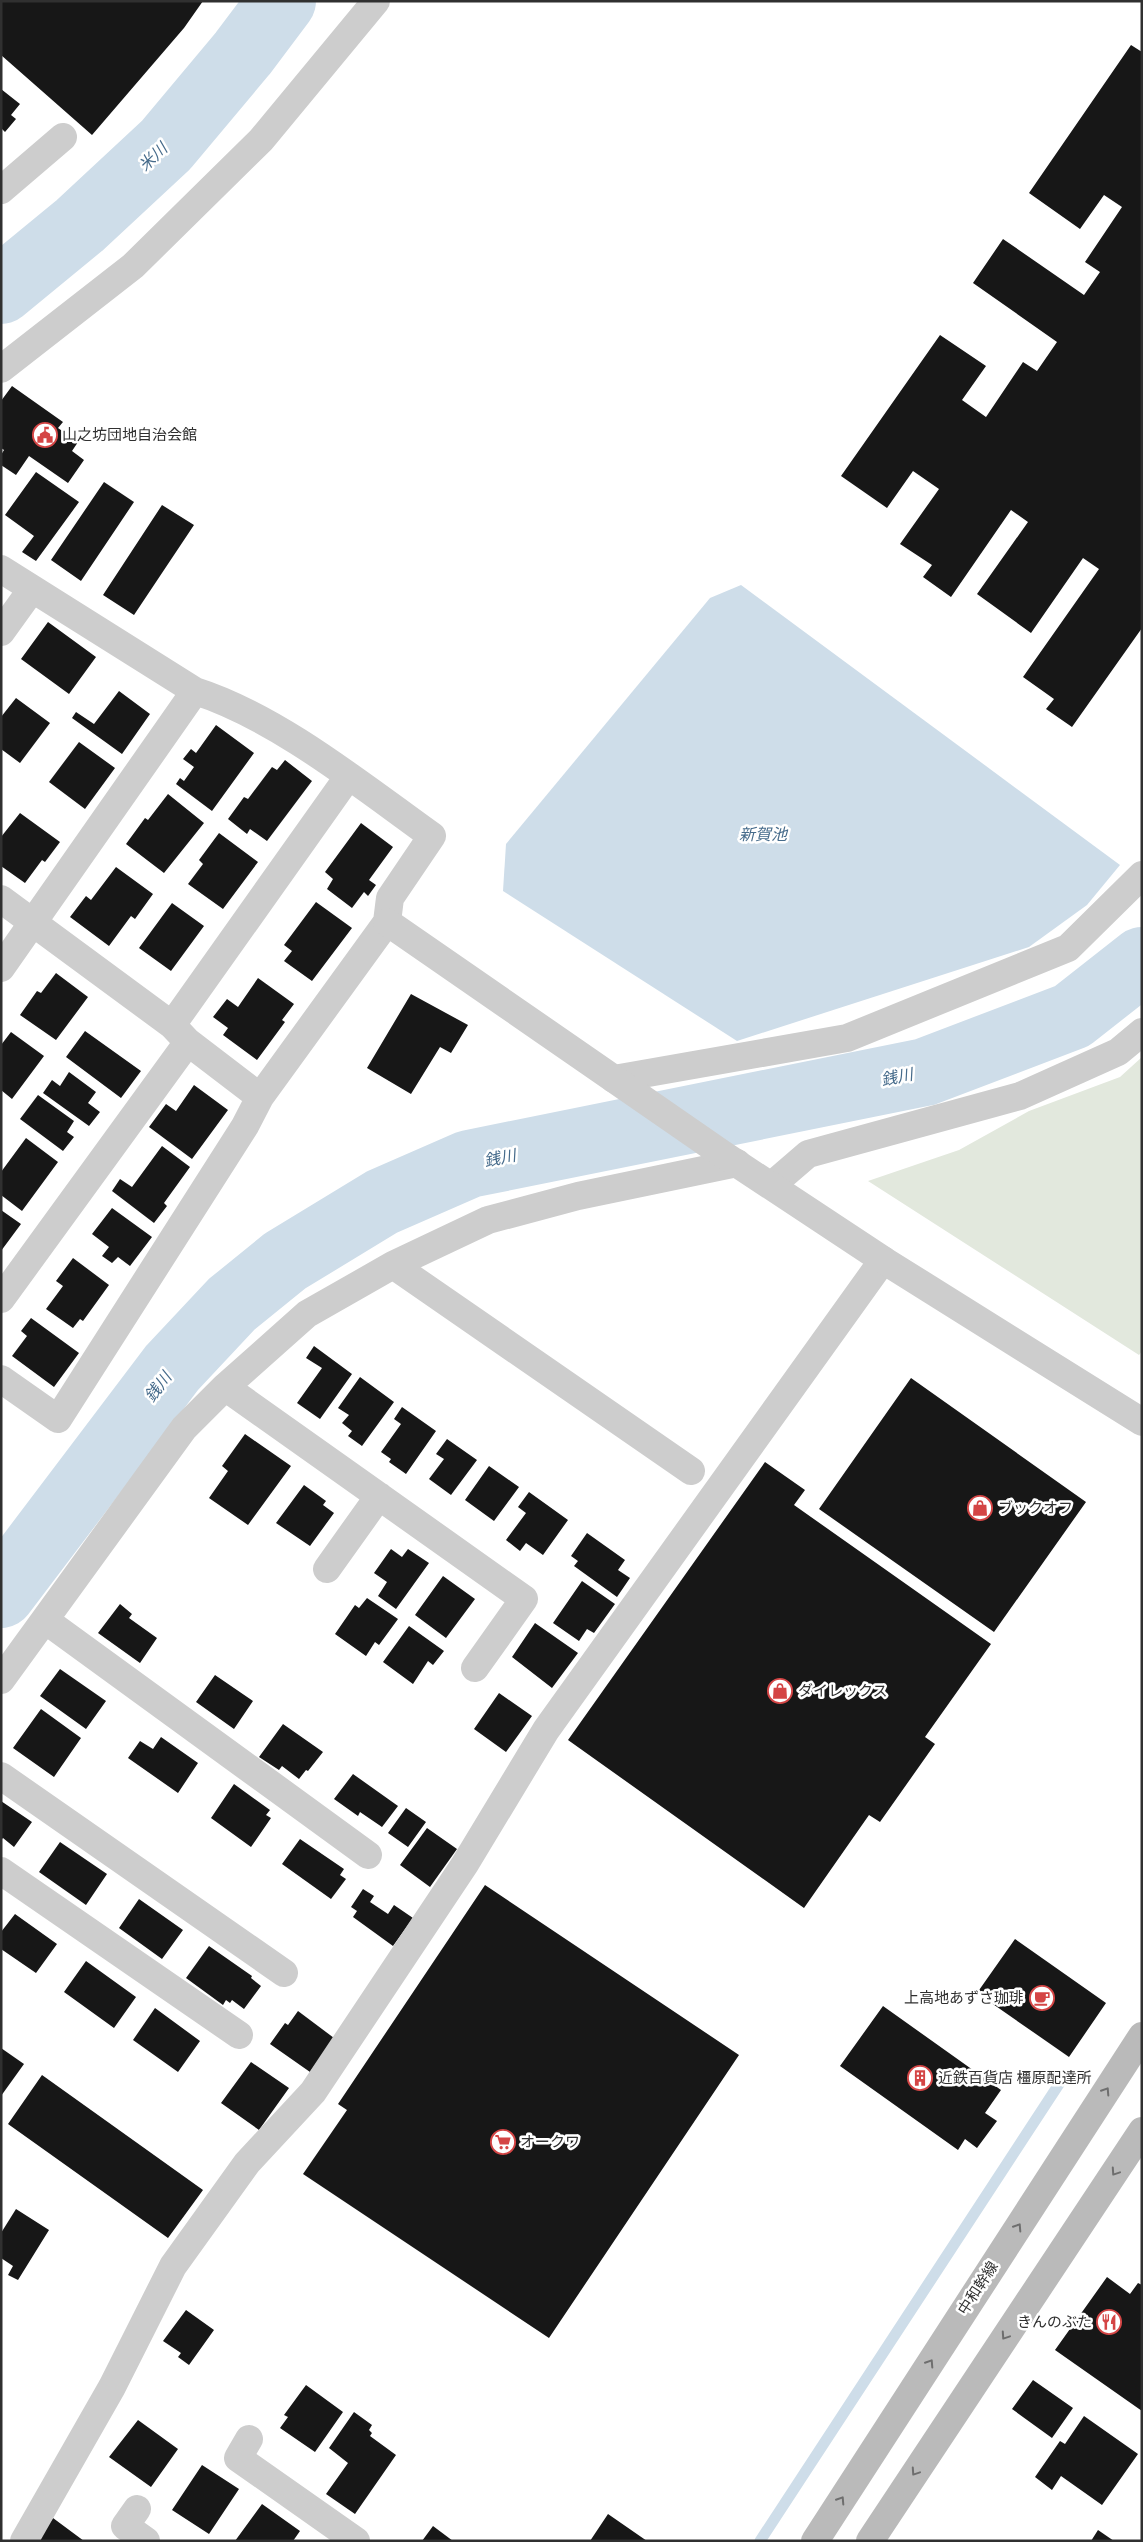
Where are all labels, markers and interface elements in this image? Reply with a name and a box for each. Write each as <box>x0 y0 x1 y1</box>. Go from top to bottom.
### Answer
water label: 米川 <box>135 138 173 175</box>
public building icon: 山之坊団地自治会館 <box>32 422 58 448</box>
place label: 山之坊団地自治会館 <box>62 426 197 444</box>
water label: 新賀池 <box>739 825 789 844</box>
water label: 銭川 <box>879 1064 916 1089</box>
water label: 銭川 <box>482 1145 519 1170</box>
water label: 銭川 <box>141 1367 176 1406</box>
shop icon: ブックオフ <box>967 1495 993 1521</box>
place label: ブックオフ <box>998 1499 1073 1517</box>
shop icon: ダイレックス <box>767 1678 793 1704</box>
place label: ダイレックス <box>798 1682 888 1700</box>
cafe icon: 上高地あずさ珈琲 <box>1029 1985 1055 2011</box>
place label: 上高地あずさ珈琲 <box>904 1989 1024 2007</box>
building icon: 近鉄百貨店 橿原配達所 <box>907 2065 933 2091</box>
place label: 近鉄百貨店 橿原配達所 <box>938 2069 1092 2087</box>
one-way arrow <box>1100 2087 1110 2096</box>
supermarket icon: オークワ <box>490 2129 516 2155</box>
place label: オークワ <box>520 2133 580 2151</box>
one-way arrow <box>1112 2166 1121 2176</box>
one-way arrow <box>1012 2223 1021 2233</box>
street label: 中和幹線 <box>954 2258 1002 2318</box>
restaurant icon: きんのぶた <box>1096 2309 1122 2335</box>
place label: きんのぶた <box>1017 2313 1092 2331</box>
one-way arrow <box>1002 2331 1012 2340</box>
one-way arrow <box>923 2360 933 2369</box>
one-way arrow <box>912 2466 922 2475</box>
one-way arrow <box>835 2496 845 2505</box>

